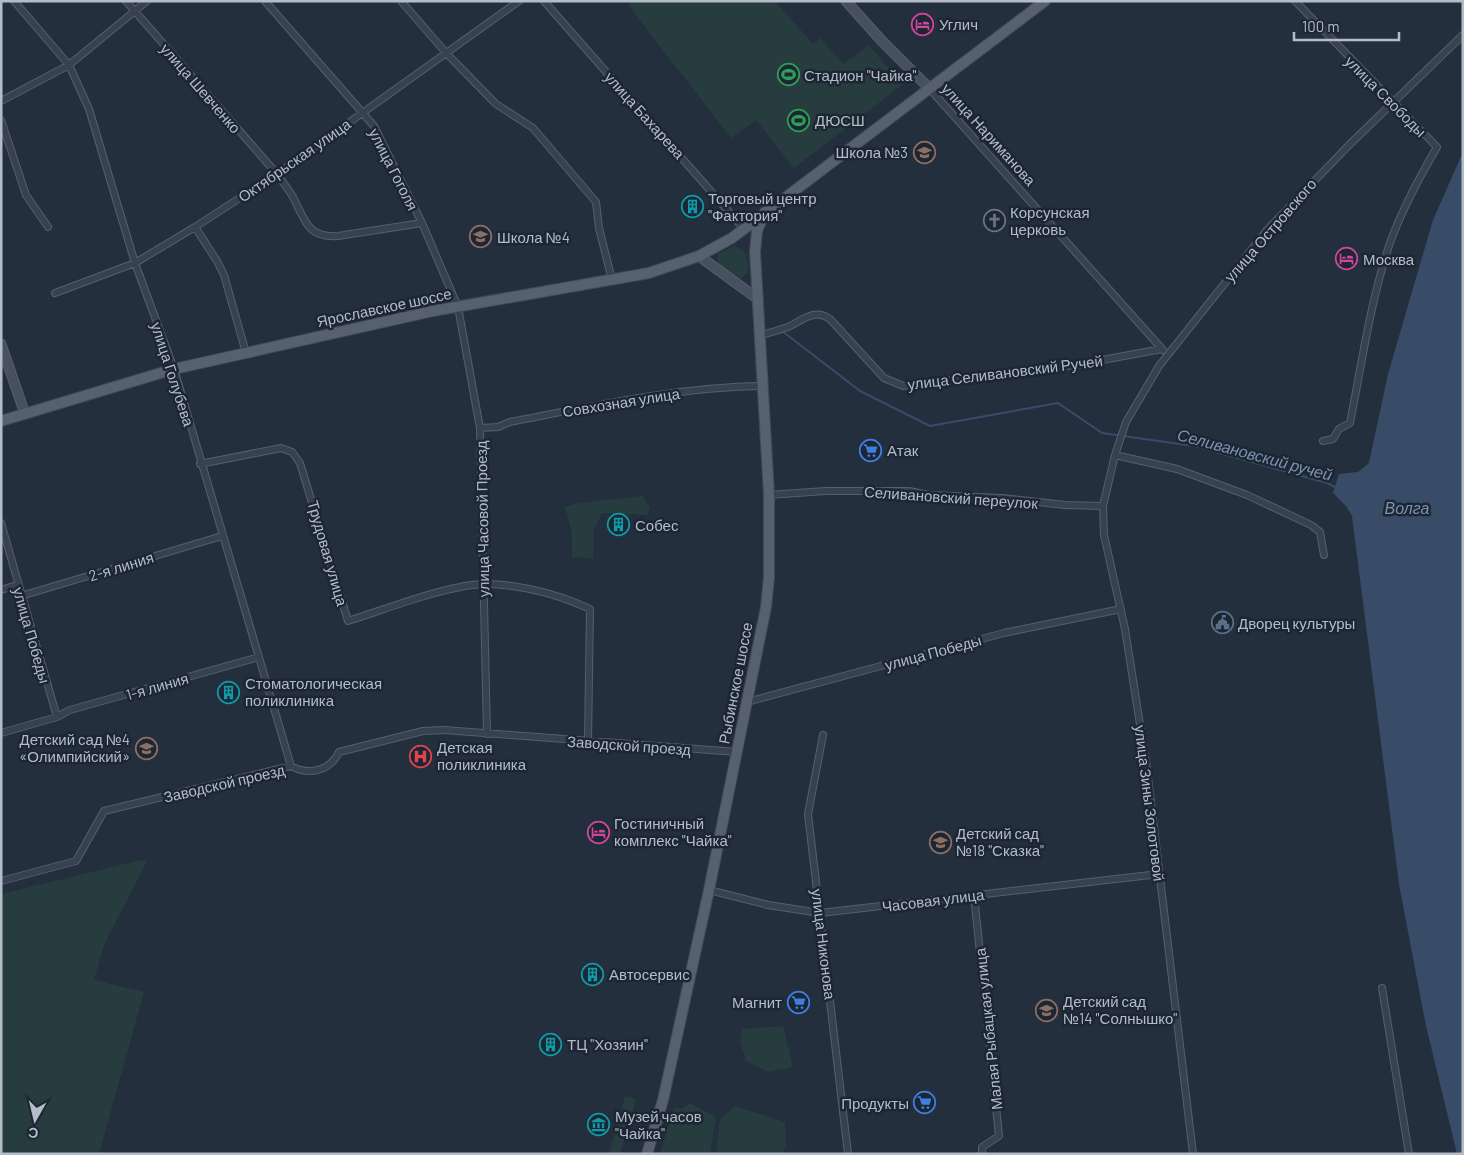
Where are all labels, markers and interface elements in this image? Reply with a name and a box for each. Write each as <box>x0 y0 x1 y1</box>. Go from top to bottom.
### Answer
scale bar <box>1294 10 1399 42</box>
hotel icon: Углич <box>911 12 935 36</box>
place label: Углич <box>939 15 978 33</box>
text: 100 m <box>1302 17 1340 35</box>
street label: улица Шевченко <box>157 39 245 137</box>
street label: улица Свободы <box>1342 52 1430 140</box>
sports icon: Стадион "Чайка" <box>776 63 800 87</box>
place label: Стадион "Чайка" <box>804 66 917 84</box>
street label: улица Бахарева <box>601 68 689 163</box>
street label: улица Нариманова <box>938 79 1040 189</box>
sports icon: ДЮСШ <box>787 108 811 132</box>
place label: ДЮСШ <box>815 111 865 129</box>
street label: Октябрьская улица <box>234 114 354 206</box>
street label: улица Гоголя <box>366 125 422 213</box>
school or university icon: Школа №3 <box>912 140 936 164</box>
place label: Школа №3 <box>836 143 908 161</box>
street label: улица Островского <box>1220 175 1320 285</box>
place label: Торговый центр "Фактория" <box>708 189 817 224</box>
building icon: Торговый центр "Фактория" <box>680 195 704 219</box>
place label: Корсунская церковь <box>1010 203 1090 238</box>
church icon: Корсунская церковь <box>982 209 1006 233</box>
school or university icon: Школа №4 <box>469 225 493 249</box>
place label: Школа №4 <box>497 228 570 246</box>
hotel icon: Москва <box>1335 247 1359 271</box>
place label: Москва <box>1363 250 1415 268</box>
street label: Ярославское шоссе <box>315 284 453 330</box>
street label: улица Голубева <box>148 320 199 429</box>
street label: улица Селивановский Ручей <box>906 351 1104 393</box>
street label: Совхозная улица <box>561 384 682 420</box>
water label: Селивановский ручей <box>1176 424 1335 484</box>
supermarket icon: Атак <box>859 438 883 462</box>
street label: улица Часовой Проезд <box>472 440 492 598</box>
place label: Атак <box>887 441 919 459</box>
street label: Селивановский переулок <box>863 482 1039 512</box>
street label: Трудовая улица <box>304 498 352 609</box>
water label: Волга <box>1385 498 1430 517</box>
building icon: Собес <box>607 513 631 537</box>
place label: Собес <box>635 516 679 534</box>
street label: 2-я линия <box>86 548 156 584</box>
street label: улица Победы <box>10 585 54 685</box>
public building icon: Дворец культуры <box>1210 611 1234 635</box>
place label: Дворец культуры <box>1238 614 1355 632</box>
street label: Рыбинское шоссе <box>714 621 756 745</box>
street label: улица Победы <box>883 630 983 674</box>
street label: 1-я линия <box>124 669 190 703</box>
place label: Стоматологическая поликлиника <box>245 674 382 709</box>
building icon: Стоматологическая поликлиника <box>217 680 241 704</box>
street label: улица Зины Золотовой <box>1131 724 1169 882</box>
place label: Детский сад №4 «Олимпийский» <box>19 730 130 765</box>
street label: Заводской проезд <box>566 732 692 758</box>
school or university icon: Детский сад №4 «Олимпийский» <box>134 736 158 760</box>
place label: Детская поликлиника <box>437 738 527 773</box>
hospital icon: Детская поликлиника <box>409 744 433 768</box>
street label: Заводской проезд <box>162 760 287 806</box>
place label: Гостиничный комплекс "Чайка" <box>614 814 732 849</box>
hotel icon: Гостиничный комплекс "Чайка" <box>586 820 610 844</box>
place label: Детский сад №18 "Сказка" <box>956 824 1044 859</box>
school or university icon: Детский сад №18 "Сказка" <box>928 830 952 854</box>
street label: Часовая улица <box>881 885 986 915</box>
street label: улица Никонова <box>808 888 840 1001</box>
street label: Малая Рыбацкая улица <box>970 946 1005 1111</box>
building icon: Автосервис <box>581 962 605 986</box>
place label: Автосервис <box>609 965 690 983</box>
supermarket icon: Магнит <box>786 990 810 1014</box>
place label: Детский сад №14 "Солнышко" <box>1063 992 1177 1027</box>
place label: Магнит <box>732 993 782 1011</box>
school or university icon: Детский сад №14 "Солнышко" <box>1035 998 1059 1022</box>
building icon: ТЦ "Хозяин" <box>539 1032 563 1056</box>
place label: ТЦ "Хозяин" <box>567 1035 648 1053</box>
supermarket icon: Продукты <box>913 1091 937 1115</box>
place label: Продукты <box>841 1094 909 1112</box>
north arrow <box>10 1095 60 1145</box>
place label: Музей часов "Чайка" <box>615 1107 702 1142</box>
museum icon: Музей часов "Чайка" <box>587 1113 611 1137</box>
text: С <box>27 1124 39 1142</box>

